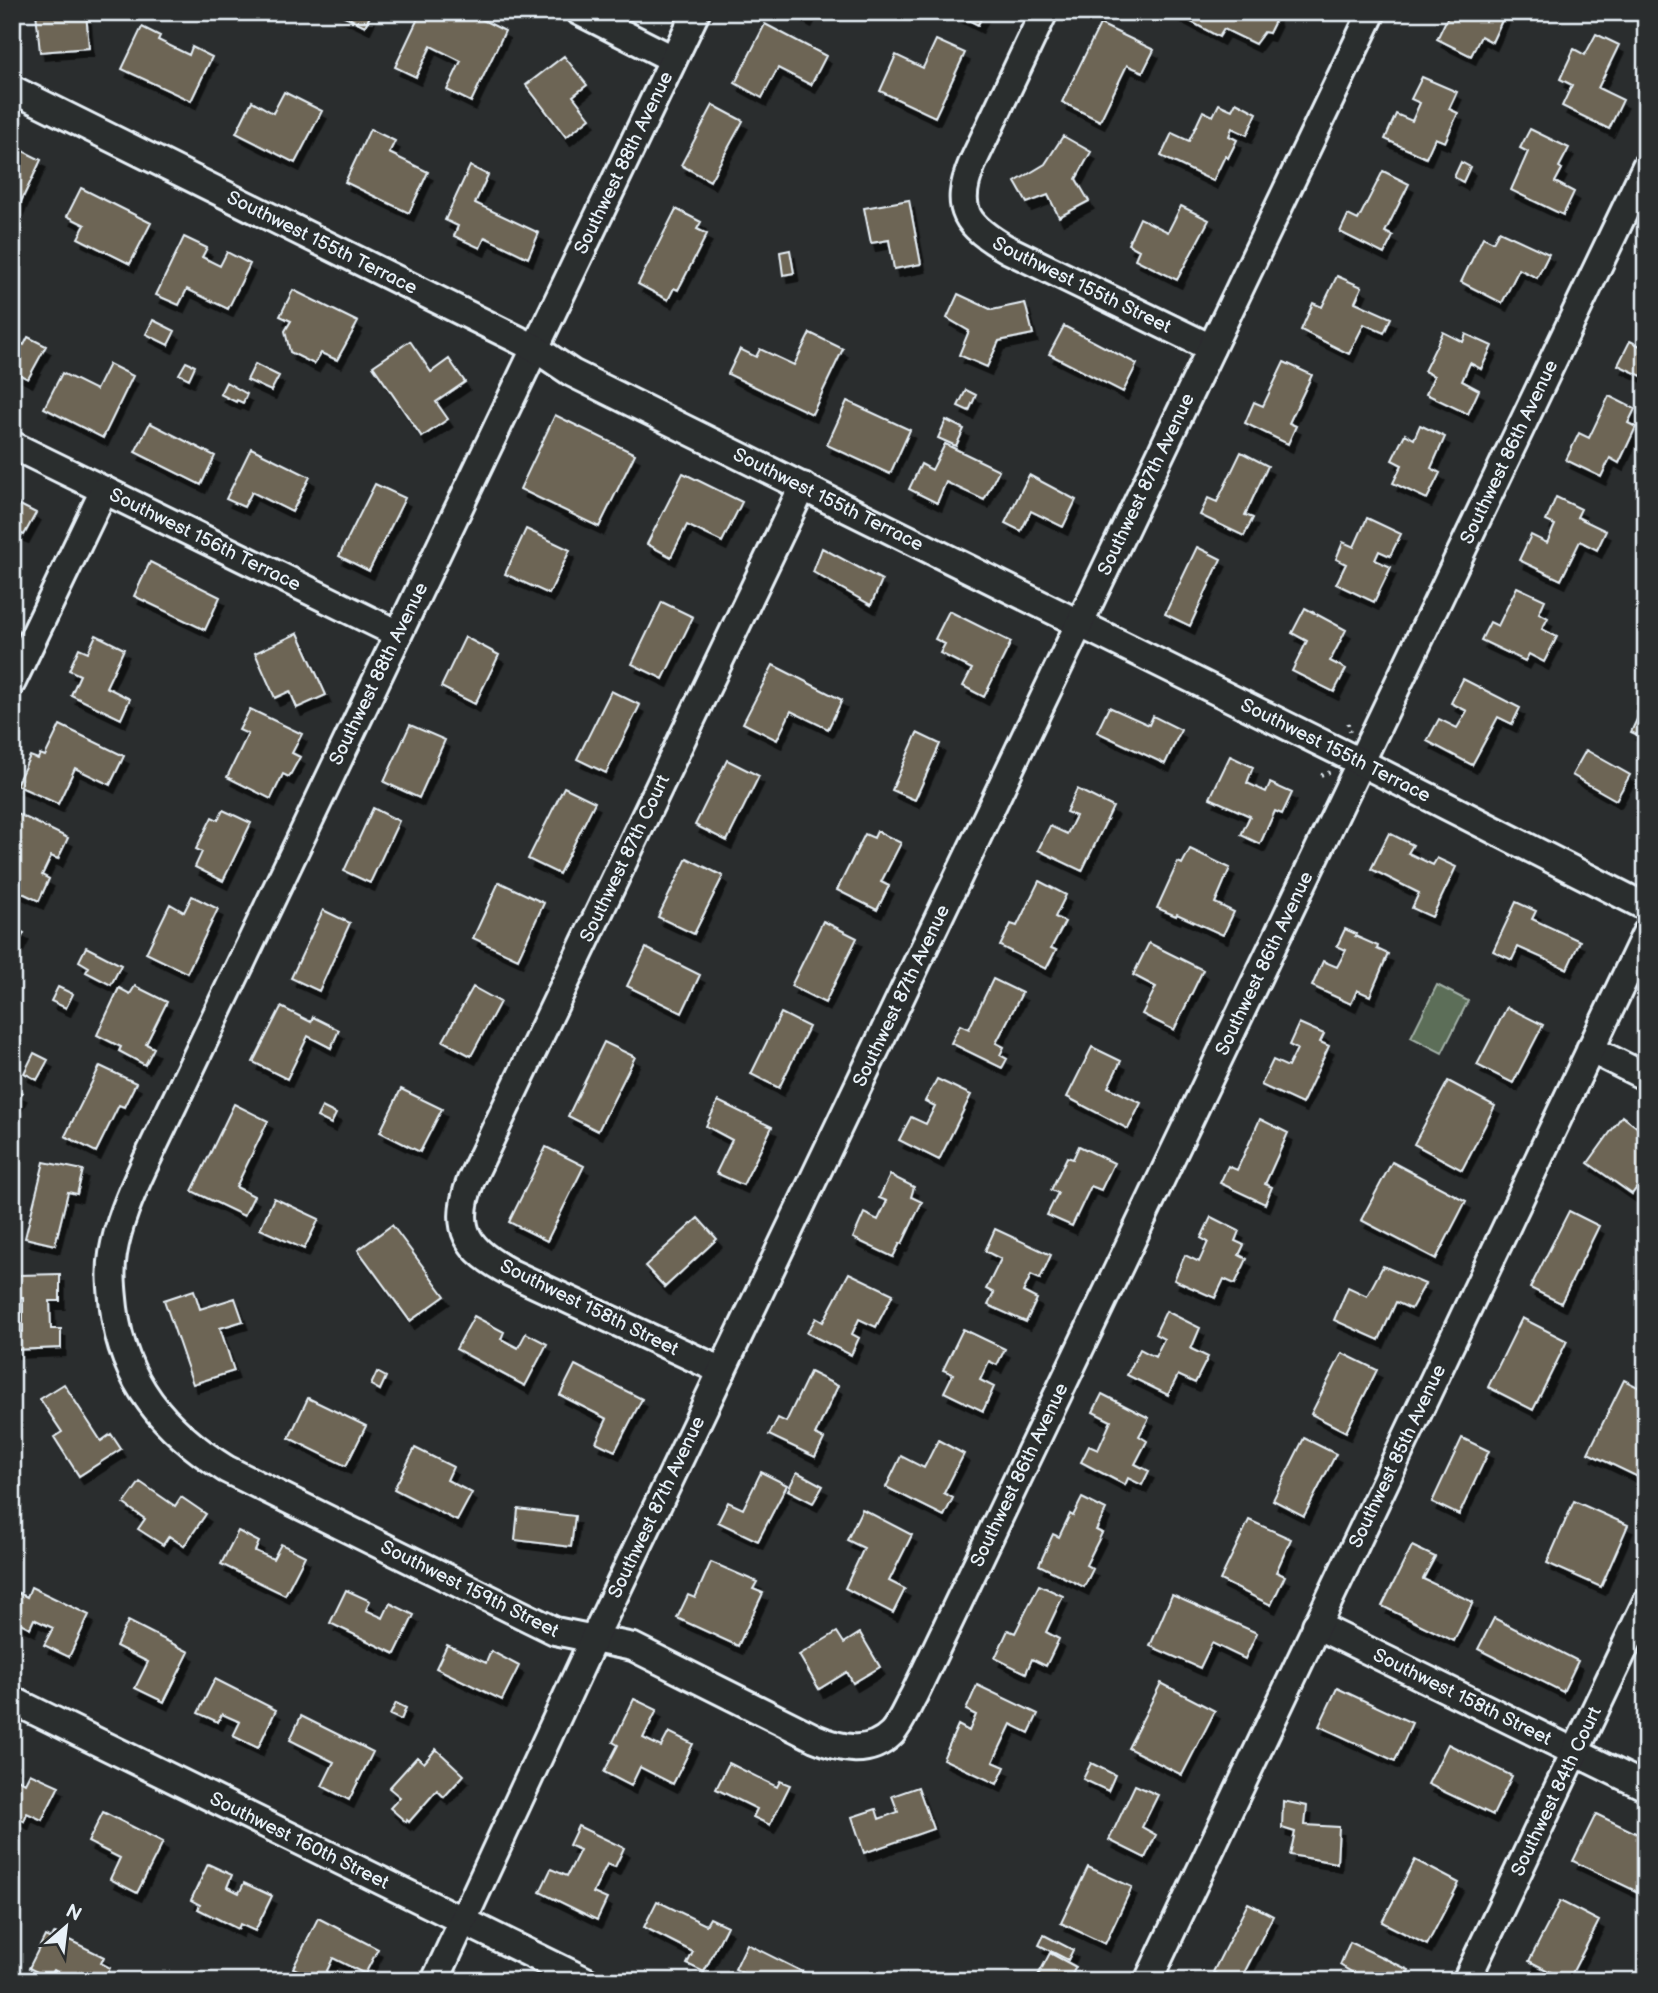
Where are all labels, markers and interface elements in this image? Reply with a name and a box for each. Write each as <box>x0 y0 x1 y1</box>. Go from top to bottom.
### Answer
street label: Southwest 88th Avenue <box>570 68 678 258</box>
street label: Southwest 155th Terrace <box>223 186 421 299</box>
street label: Southwest 155th Street <box>988 231 1175 338</box>
street label: Southwest 86th Avenue <box>1455 356 1563 548</box>
street label: Southwest 87th Avenue <box>1093 390 1199 579</box>
street label: Southwest 155th Terrace <box>729 443 927 556</box>
street label: Southwest 156th Terrace <box>106 483 305 596</box>
street label: Southwest 88th Avenue <box>325 579 433 769</box>
street label: Southwest 155th Terrace <box>1237 693 1434 807</box>
street label: Southwest 87th Court <box>575 771 675 946</box>
street label: Southwest 86th Avenue <box>1210 868 1318 1059</box>
street label: Southwest 87th Avenue <box>848 901 955 1090</box>
street label: Southwest 158th Street <box>496 1255 682 1361</box>
street label: Southwest 85th Avenue <box>1344 1361 1451 1552</box>
street label: Southwest 86th Avenue <box>966 1379 1073 1571</box>
street label: Southwest 87th Avenue <box>603 1413 710 1602</box>
street label: Southwest 159th Street <box>377 1535 563 1643</box>
street label: Southwest 158th Street <box>1369 1643 1555 1750</box>
street label: Southwest 84th Court <box>1506 1703 1607 1880</box>
street label: Southwest 160th Street <box>206 1787 393 1894</box>
north arrow <box>32 1892 102 1962</box>
text: N <box>62 1900 85 1927</box>

